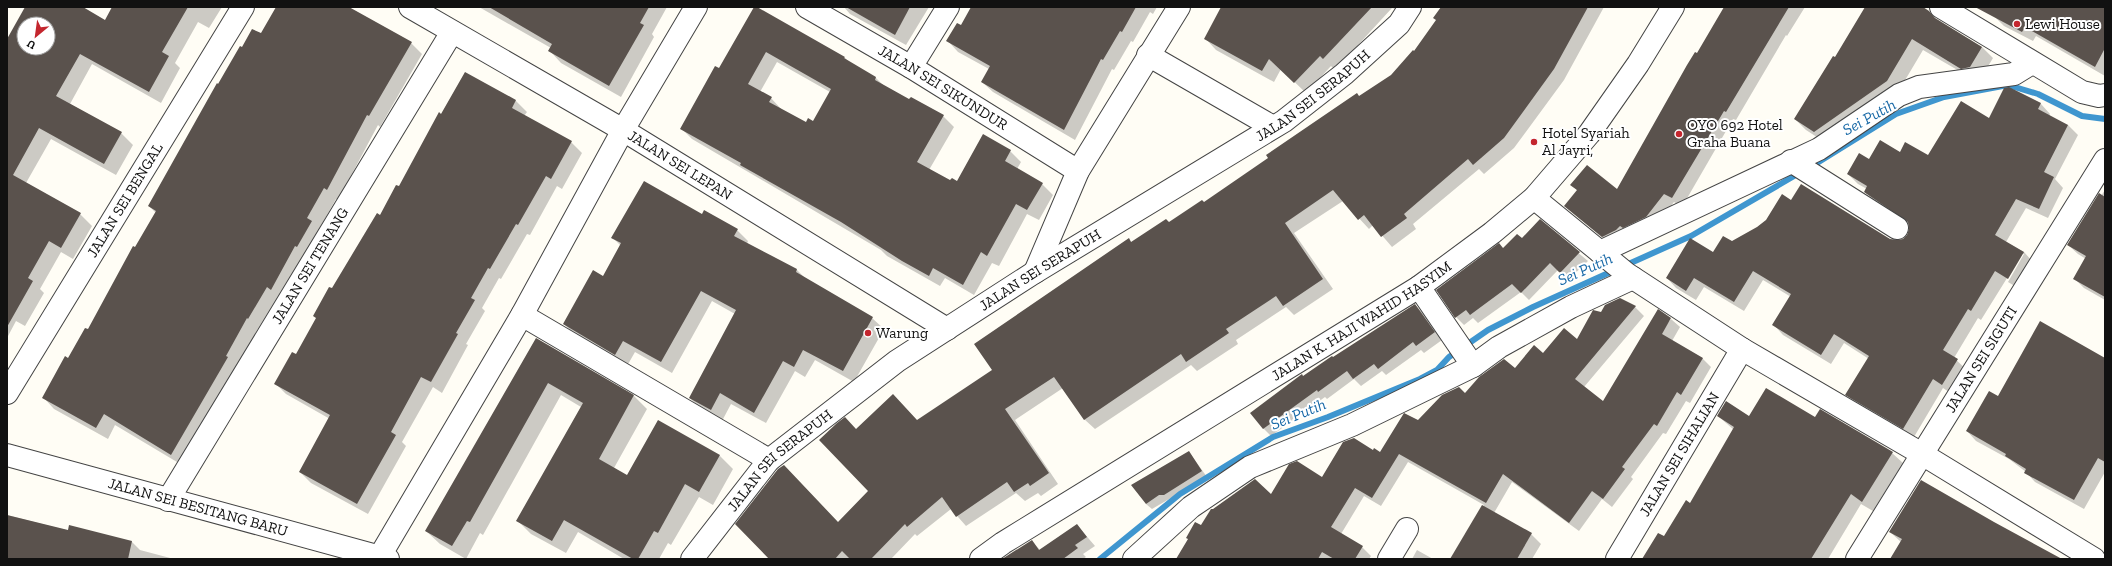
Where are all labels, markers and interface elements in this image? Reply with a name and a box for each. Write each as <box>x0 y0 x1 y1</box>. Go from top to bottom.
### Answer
place label: Lewi House <box>2025 15 2100 33</box>
north arrow <box>16 16 56 56</box>
marker: Lewi House <box>2012 19 2022 29</box>
text: U <box>25 37 38 52</box>
street label: JALAN SEI SIKUNDUR <box>875 41 1012 134</box>
street label: JALAN SEI SERAPUH <box>1252 46 1374 145</box>
water label: Sei Putih <box>1839 95 1899 139</box>
place label: OYO 692 Hotel Graha Buana <box>1687 116 1783 151</box>
place label: Hotel Syariah Al Jayri, <box>1542 124 1630 159</box>
street label: JALAN SEI LEPAN <box>625 126 736 204</box>
marker: OYO 692 Hotel Graha Buana <box>1674 129 1684 139</box>
marker: Hotel Syariah Al Jayri, <box>1529 137 1539 147</box>
street label: JALAN SEI BENGAL <box>83 140 167 261</box>
street label: JALAN SEI TENANG <box>268 204 352 327</box>
street label: JALAN SEI SERAPUH <box>976 225 1104 315</box>
water label: Sei Putih <box>1555 249 1615 289</box>
street label: JALAN K. HAJI WAHID HASYIM <box>1268 257 1455 385</box>
street label: JALAN SEI SIGUTI <box>1941 303 2021 416</box>
place label: Warung <box>876 324 928 342</box>
marker: Warung <box>863 328 873 338</box>
street label: JALAN SEI SIHALIAN <box>1636 389 1723 519</box>
water label: Sei Putih <box>1268 394 1328 434</box>
street label: JALAN SEI SERAPUH <box>724 405 836 515</box>
street label: JALAN SEI BESITANG BARU <box>106 474 290 540</box>

